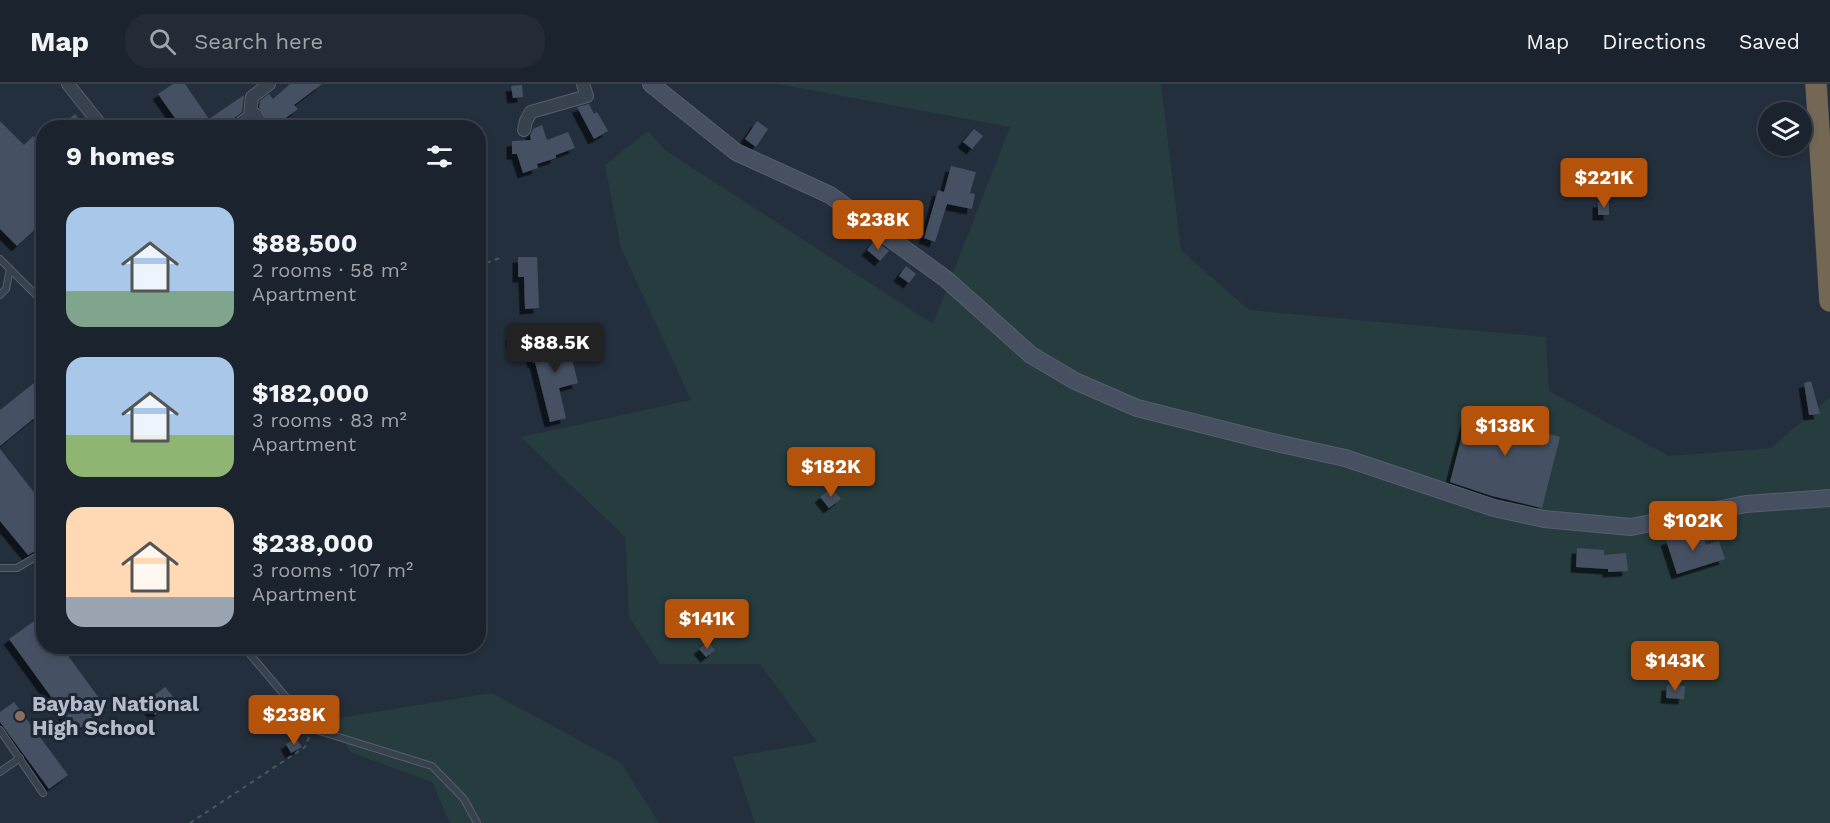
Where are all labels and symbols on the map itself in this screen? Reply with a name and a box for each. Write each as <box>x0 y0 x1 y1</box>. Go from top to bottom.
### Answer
pin: $221K <box>1562 158 1646 209</box>
pin: $238K <box>836 200 920 251</box>
pin: $88.5K <box>506 323 604 374</box>
pin: $138K <box>1463 406 1547 457</box>
pin: $182K <box>789 447 873 498</box>
pin: $102K <box>1651 501 1735 552</box>
pin: $141K <box>665 599 749 650</box>
pin: $143K <box>1633 641 1717 692</box>
place label: Baybay National High School <box>32 691 199 740</box>
pin: $238K <box>252 695 336 746</box>
marker: Baybay National High School <box>13 709 27 723</box>

